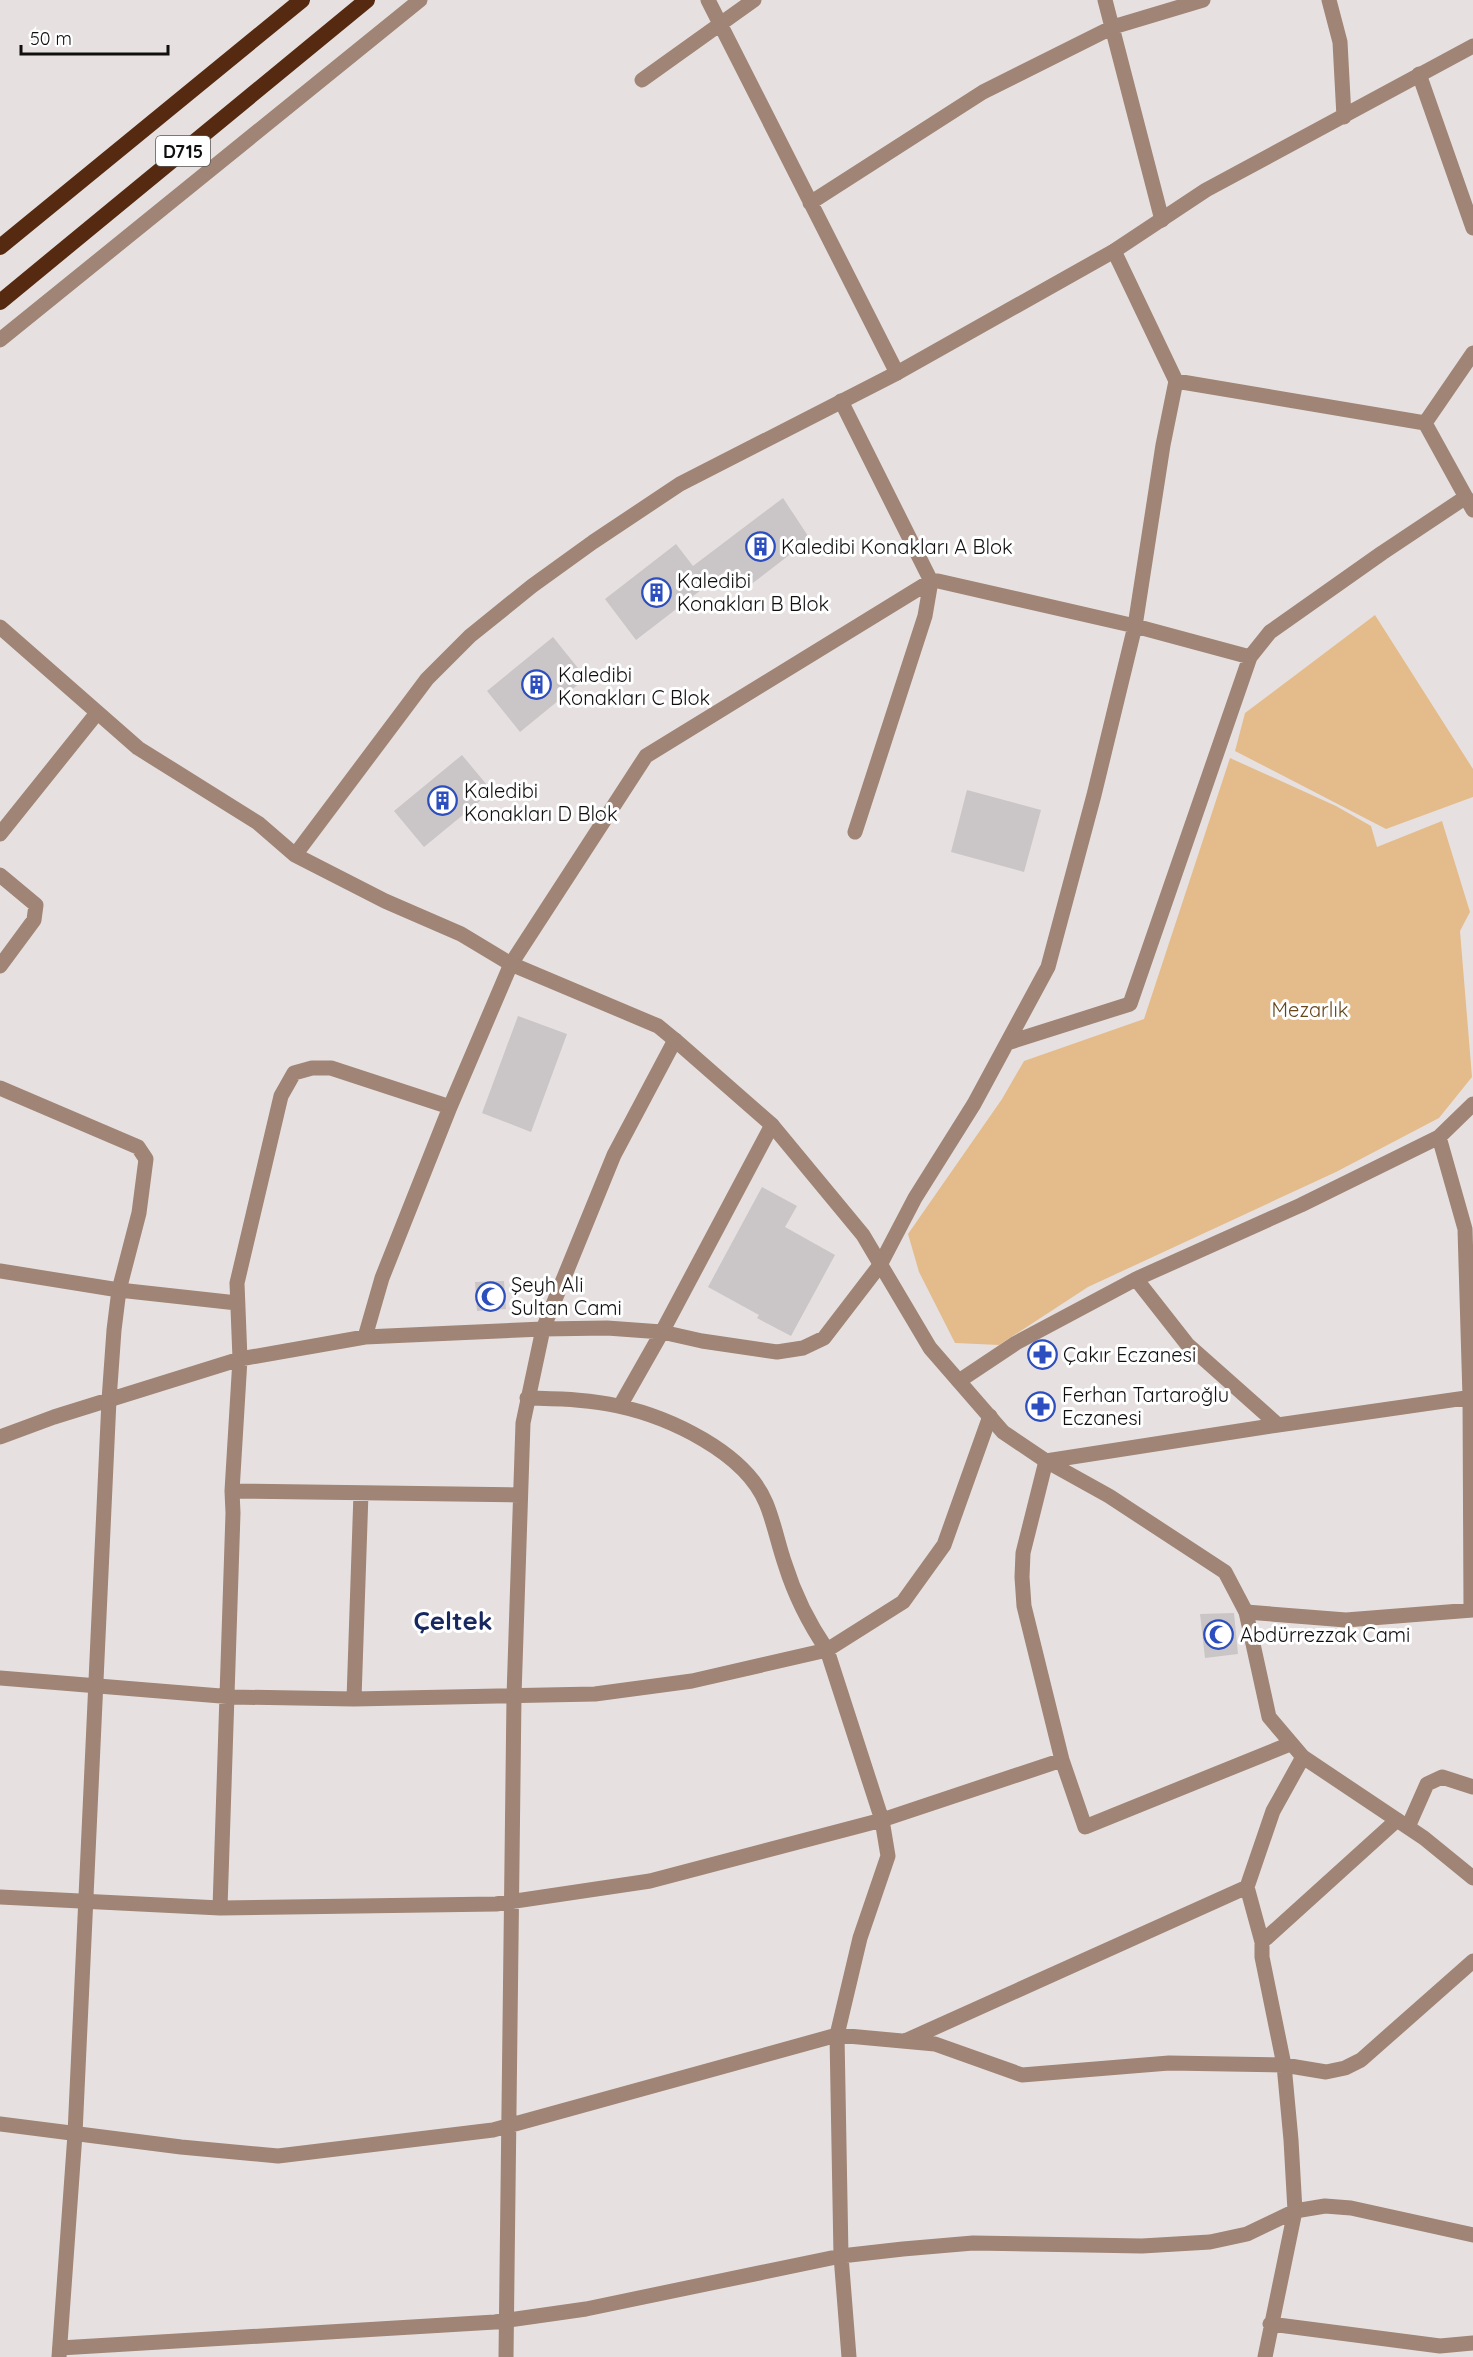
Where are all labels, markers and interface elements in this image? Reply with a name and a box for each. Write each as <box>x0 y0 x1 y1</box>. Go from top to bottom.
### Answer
scale bar <box>21 18 168 56</box>
text: 50 m <box>30 27 72 50</box>
road number: D715 <box>156 136 210 166</box>
building icon: Kaledibi Konakları A Blok <box>744 530 776 562</box>
place label: Kaledibi Konakları A Blok <box>781 534 1013 559</box>
place label: Kaledibi Konakları B Blok <box>677 568 829 616</box>
building icon: Kaledibi Konakları B Blok <box>640 576 672 608</box>
place label: Kaledibi Konakları C Blok <box>558 662 710 710</box>
building icon: Kaledibi Konakları C Blok <box>521 669 553 701</box>
place label: Kaledibi Konakları D Blok <box>464 778 618 826</box>
building icon: Kaledibi Konakları D Blok <box>427 785 459 817</box>
park label: Mezarlık <box>1272 997 1348 1022</box>
place label: Şeyh Ali Sultan Cami <box>511 1272 622 1320</box>
mosque icon: Şeyh Ali Sultan Cami <box>474 1280 506 1312</box>
pharmacy icon: Çakır Eczanesi <box>1026 1338 1058 1370</box>
place label: Çakır Eczanesi <box>1063 1342 1196 1367</box>
place label: Ferhan Tartaroğlu Eczanesi <box>1062 1382 1229 1430</box>
pharmacy icon: Ferhan Tartaroğlu Eczanesi <box>1025 1390 1057 1422</box>
district label: Çeltek <box>413 1604 493 1637</box>
mosque icon: Abdürrezzak Cami <box>1203 1618 1235 1650</box>
place label: Abdürrezzak Cami <box>1240 1622 1410 1647</box>

